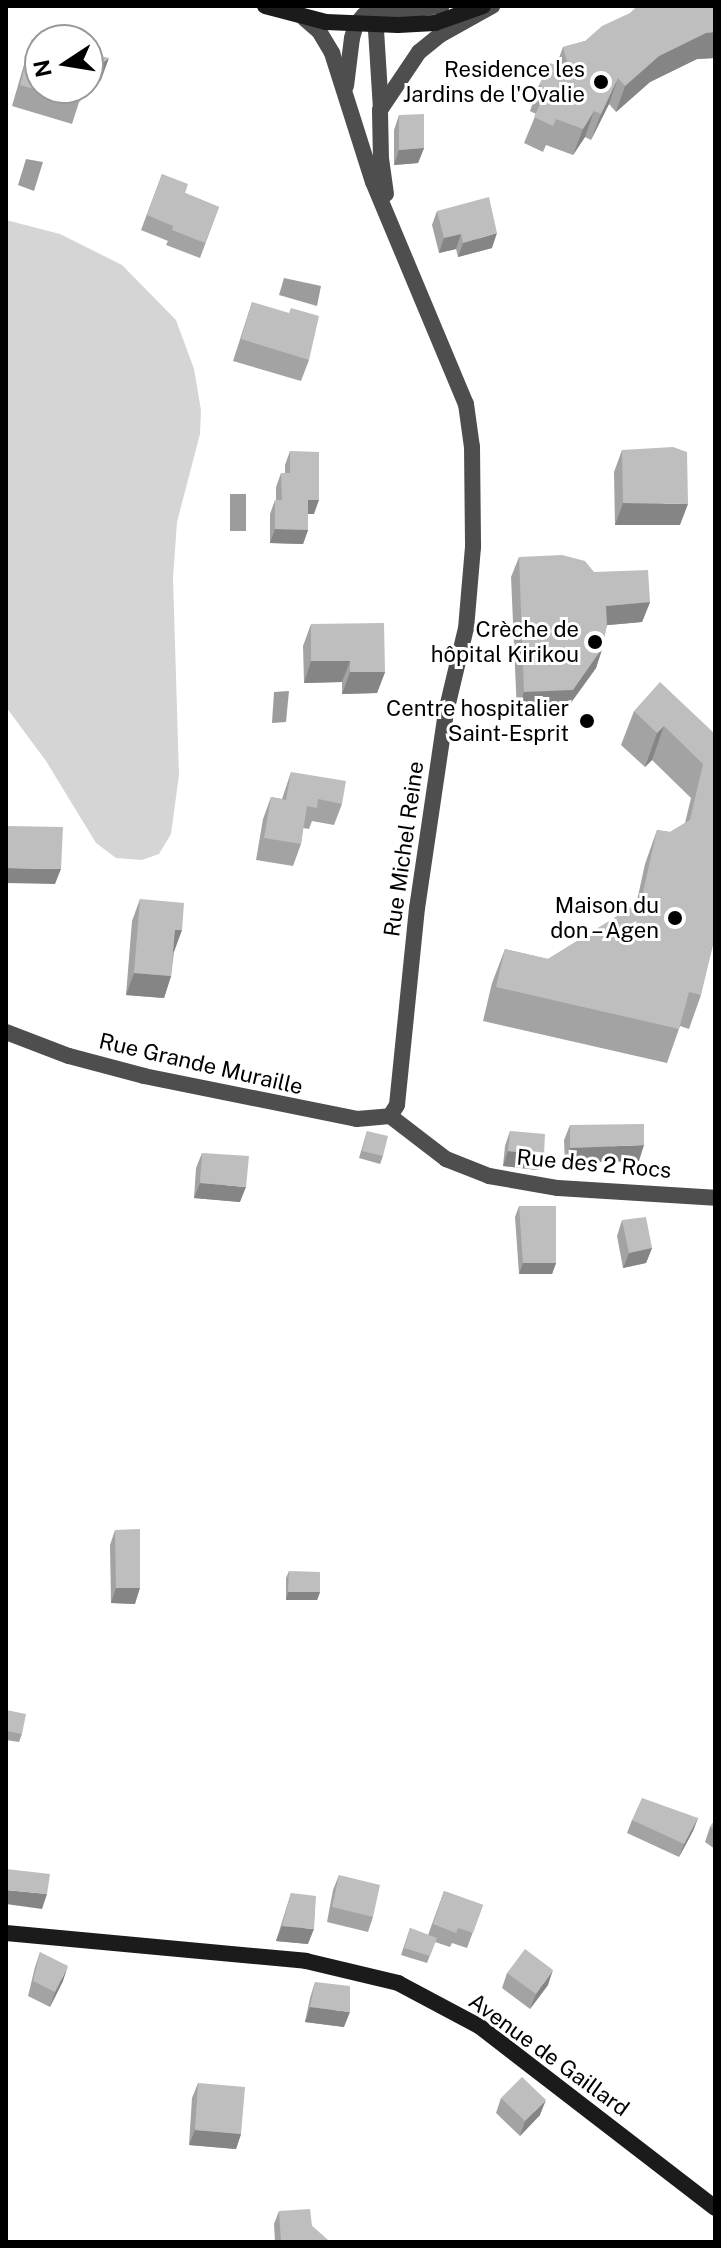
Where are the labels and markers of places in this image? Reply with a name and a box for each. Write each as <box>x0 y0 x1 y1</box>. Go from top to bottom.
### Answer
place label: Residence les Jardins de l'Ovalie <box>402 56 585 108</box>
marker: Residence les Jardins de l'Ovalie <box>592 73 610 91</box>
place label: Crèche de hôpital Kirikou <box>431 616 579 668</box>
marker: Crèche de hôpital Kirikou <box>586 633 604 651</box>
place label: Centre hospitalier Saint-Esprit <box>386 695 569 746</box>
marker: Centre hospitalier Saint-Esprit <box>576 710 598 732</box>
place label: Maison du don – Agen <box>544 892 659 944</box>
marker: Maison du don – Agen <box>666 909 684 927</box>

